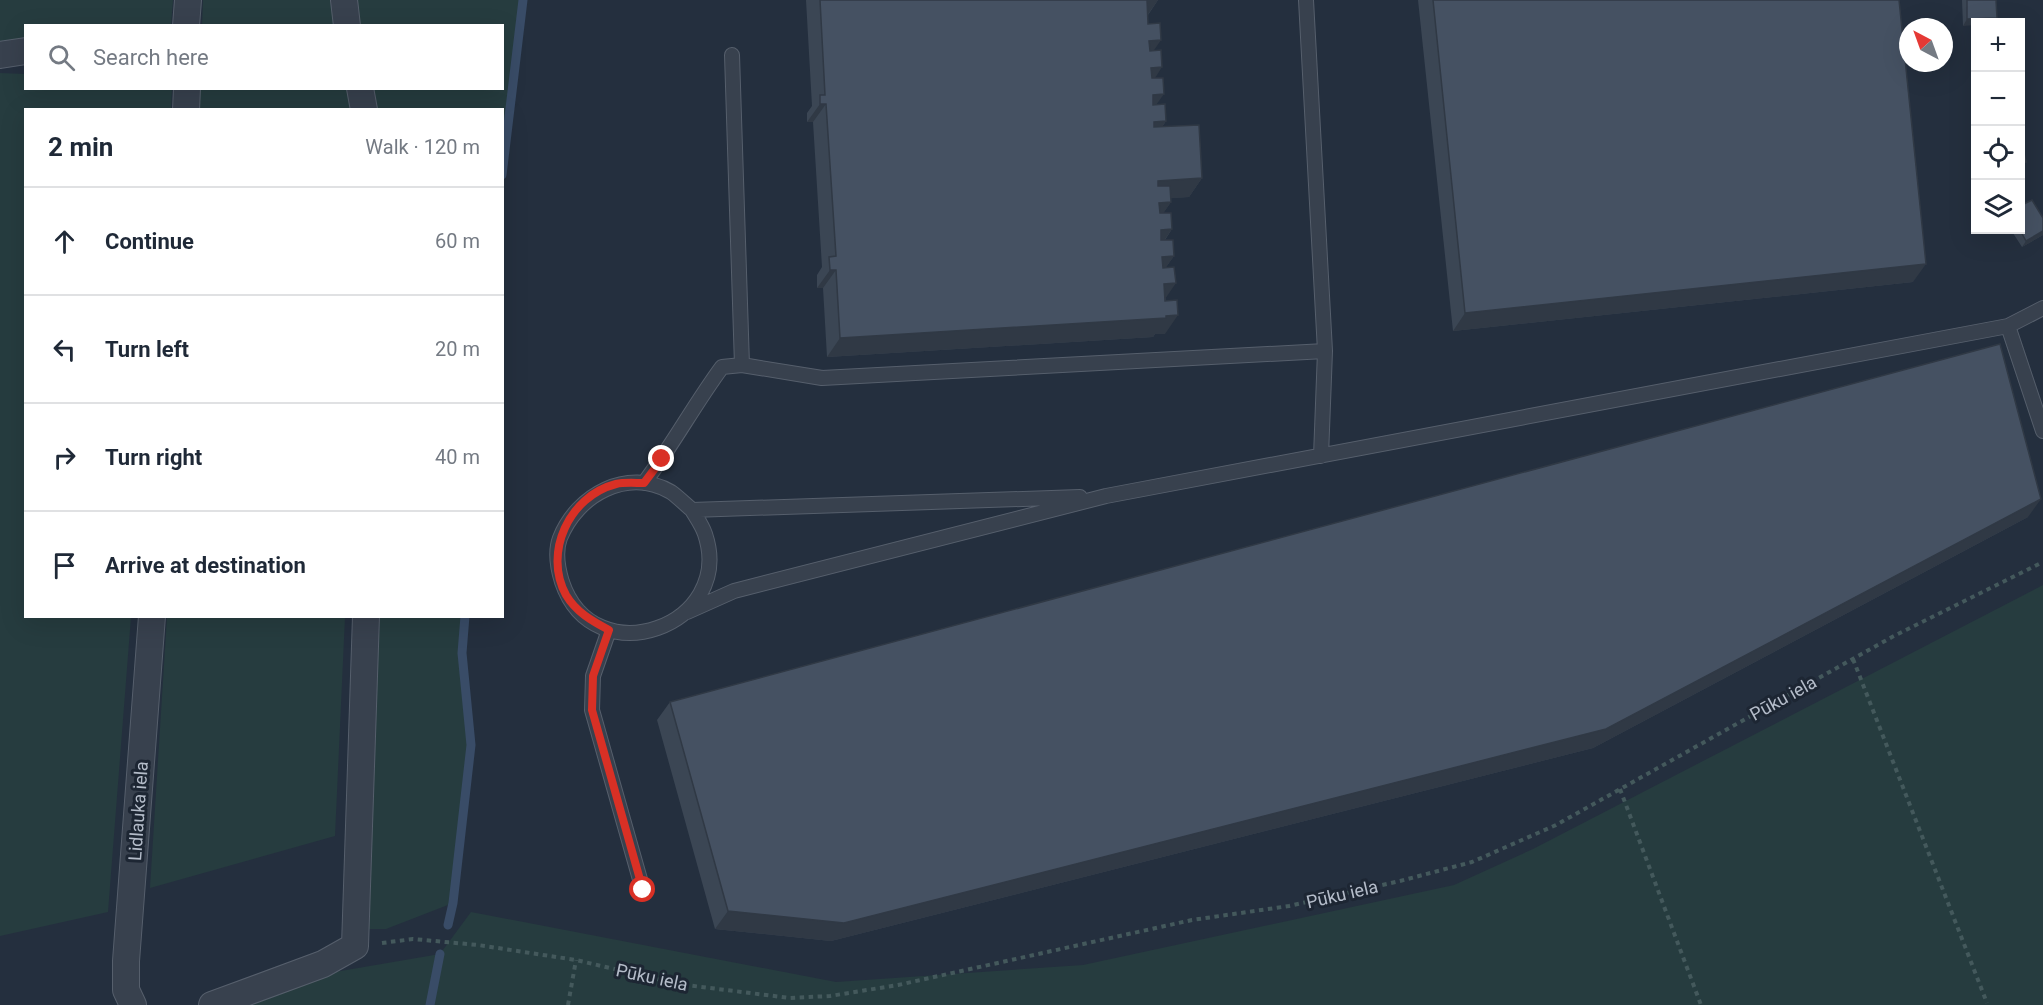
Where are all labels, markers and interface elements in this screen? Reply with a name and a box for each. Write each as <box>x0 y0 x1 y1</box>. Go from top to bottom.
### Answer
north arrow <box>1899 18 1953 72</box>
map controls <box>1971 18 2025 234</box>
button: + <box>1971 18 2025 72</box>
search box <box>24 24 504 90</box>
icon: search <box>45 41 78 74</box>
text: Search here <box>93 45 209 70</box>
button: − <box>1971 72 2025 126</box>
button: locate <box>1971 126 2025 180</box>
text: 2 min <box>48 132 113 162</box>
text: Walk · 120 m <box>365 135 480 159</box>
button: layers <box>1971 180 2025 234</box>
icon: ahead <box>48 225 81 258</box>
text: Continue <box>105 229 194 254</box>
text: 60 m <box>435 229 480 253</box>
icon: left <box>48 333 81 366</box>
text: Turn left <box>105 337 189 362</box>
text: 20 m <box>435 337 480 361</box>
icon: right <box>48 441 81 474</box>
text: Turn right <box>105 445 202 470</box>
text: 40 m <box>435 445 480 469</box>
route end <box>648 445 674 471</box>
icon: arrive <box>48 549 81 582</box>
text: Arrive at destination <box>105 553 306 578</box>
street label: Pūku iela <box>1746 671 1820 725</box>
street label: Lidlauka iela <box>124 760 152 862</box>
route start <box>629 876 655 902</box>
street label: Pūku iela <box>1304 876 1380 912</box>
street label: Pūku iela <box>614 959 690 995</box>

